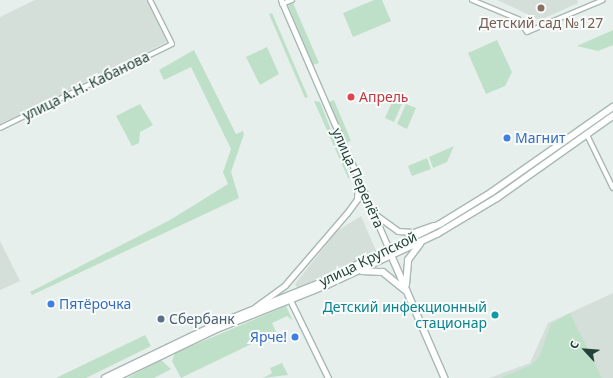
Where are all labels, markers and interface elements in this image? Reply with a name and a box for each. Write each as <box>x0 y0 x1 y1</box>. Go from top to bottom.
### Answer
marker: Детский сад №127 <box>536 3 546 13</box>
place label: Детский сад №127 <box>479 15 603 31</box>
street label: улица А.Н. Кабанова <box>20 48 152 124</box>
place label: Апрель <box>359 89 408 105</box>
marker: Апрель <box>346 92 356 102</box>
street label: улица Перелёта <box>328 125 388 231</box>
place label: Магнит <box>515 130 565 146</box>
marker: Магнит <box>502 133 512 143</box>
street label: улица Крупской <box>316 228 420 290</box>
place label: Пятёрочка <box>59 296 131 312</box>
marker: Пятёрочка <box>46 299 56 309</box>
place label: Детский инфекционный стационар <box>323 299 487 332</box>
marker: Детский инфекционный стационар <box>490 310 500 320</box>
place label: Сбербанк <box>169 311 235 327</box>
marker: Сбербанк <box>156 314 166 324</box>
place label: Ярче! <box>250 329 287 345</box>
north arrow <box>565 330 605 370</box>
marker: Ярче! <box>290 332 300 342</box>
text: С <box>565 338 582 351</box>

